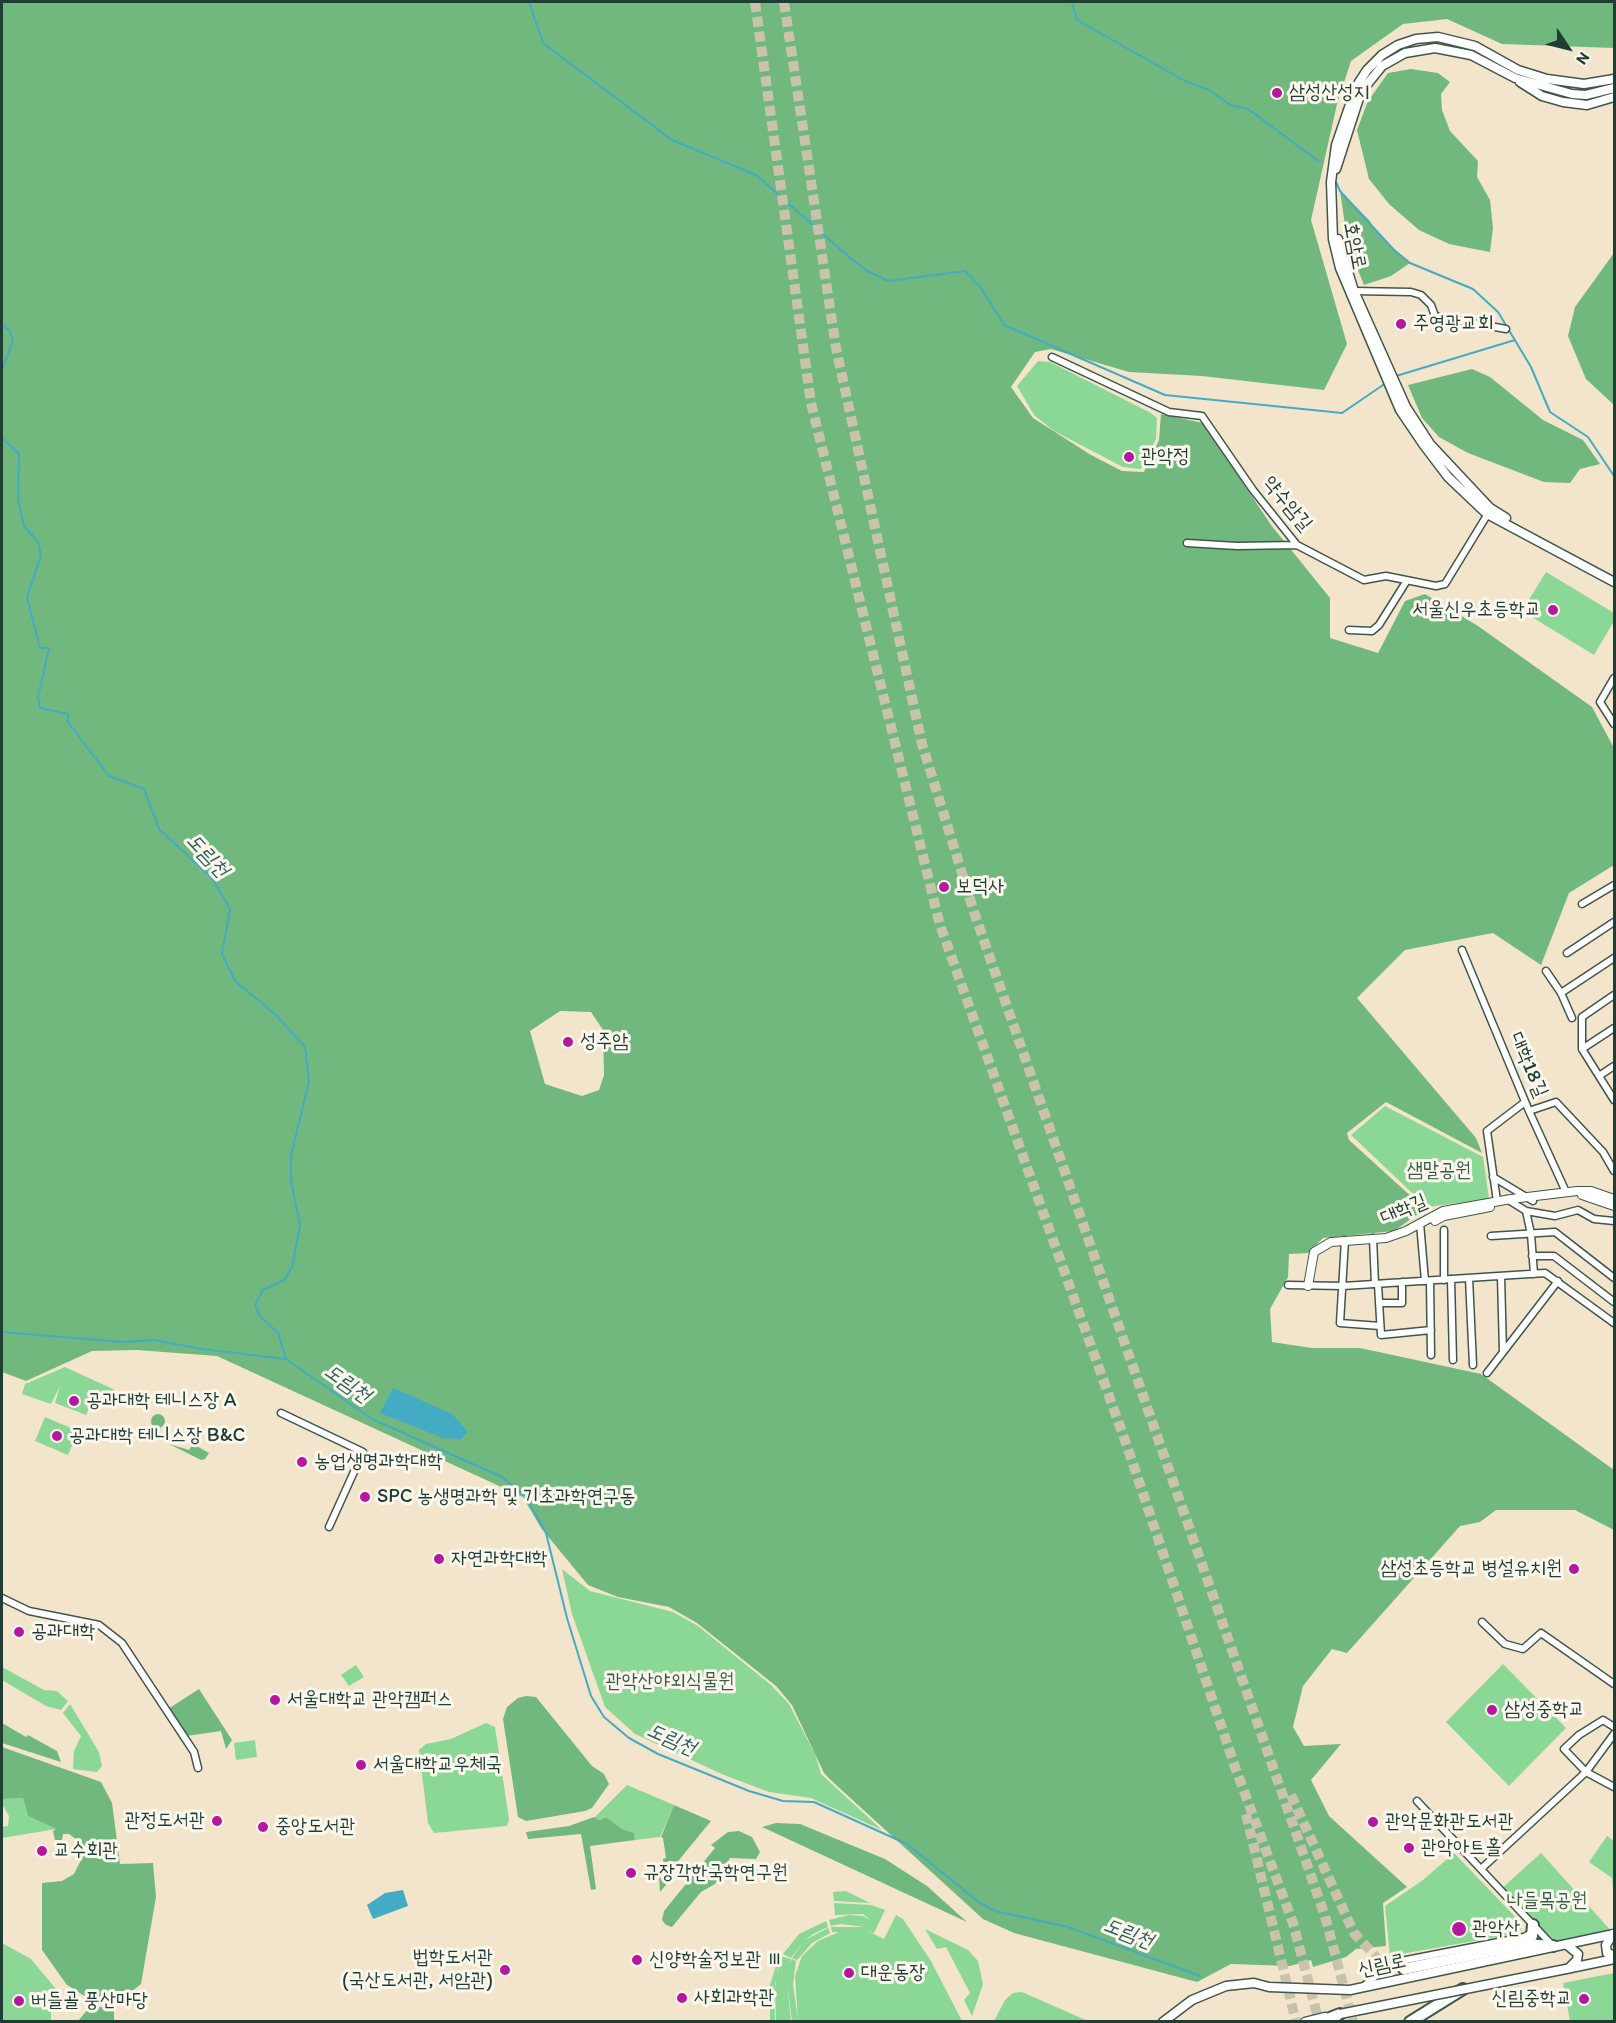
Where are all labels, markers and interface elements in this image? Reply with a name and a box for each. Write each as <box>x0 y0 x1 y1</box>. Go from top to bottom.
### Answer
north arrow <box>1538 18 1598 78</box>
text: N <box>1572 49 1594 68</box>
place label: 삼성산성지 <box>1289 81 1369 105</box>
marker: 삼성산성지 <box>1270 86 1284 100</box>
street label: 호암로 <box>1338 220 1370 272</box>
place label: 주영광교회 <box>1413 312 1493 336</box>
marker: 주영광교회 <box>1394 317 1408 331</box>
place label: 관악정 <box>1141 445 1189 469</box>
marker: 관악정 <box>1122 450 1136 464</box>
street label: 약수암길 <box>1257 472 1317 536</box>
place label: 서울신우초등학교 <box>1412 598 1541 622</box>
marker: 서울신우초등학교 <box>1546 603 1560 617</box>
water label: 도림천 <box>180 829 234 883</box>
place label: 보덕사 <box>956 875 1004 899</box>
marker: 보덕사 <box>937 880 951 894</box>
street label: 대학18길 <box>1504 1029 1552 1101</box>
place label: 성주암 <box>580 1030 628 1054</box>
marker: 성주암 <box>561 1035 575 1049</box>
park label: 샘말공원 <box>1407 1159 1471 1183</box>
street label: 대학길 <box>1377 1190 1431 1230</box>
water label: 도림천 <box>319 1359 375 1409</box>
place label: 공과대학 테니스장 A <box>86 1389 237 1413</box>
marker: 공과대학 테니스장 A <box>67 1394 81 1408</box>
place label: 공과대학 테니스장 B&C <box>69 1424 245 1448</box>
marker: 공과대학 테니스장 B&C <box>50 1429 64 1443</box>
place label: 농업생명과학대학 <box>314 1450 443 1474</box>
marker: 농업생명과학대학 <box>295 1455 309 1469</box>
place label: SPC 농생명과학 및 기초과학연구동 <box>377 1485 635 1509</box>
marker: SPC 농생명과학 및 기초과학연구동 <box>358 1490 372 1504</box>
place label: 자연과학대학 <box>451 1547 548 1571</box>
marker: 자연과학대학 <box>432 1552 446 1566</box>
place label: 삼성초등학교 병설유치원 <box>1380 1557 1562 1581</box>
marker: 삼성초등학교 병설유치원 <box>1567 1562 1581 1576</box>
place label: 공과대학 <box>31 1620 95 1644</box>
marker: 공과대학 <box>12 1625 26 1639</box>
park label: 관악산야외식물원 <box>606 1670 734 1694</box>
place label: 서울대학교 관악캠퍼스 <box>287 1688 452 1712</box>
marker: 서울대학교 관악캠퍼스 <box>268 1693 282 1707</box>
place label: 삼성중학교 <box>1504 1698 1584 1722</box>
marker: 삼성중학교 <box>1485 1703 1499 1717</box>
water label: 도림천 <box>643 1718 699 1762</box>
place label: 서울대학교우체국 <box>373 1753 502 1777</box>
marker: 서울대학교우체국 <box>354 1758 368 1772</box>
place label: 관정도서관 <box>125 1809 205 1833</box>
place label: 관악문화관도서관 <box>1385 1810 1514 1834</box>
marker: 관정도서관 <box>210 1814 224 1828</box>
place label: 중앙도서관 <box>275 1815 355 1839</box>
marker: 관악문화관도서관 <box>1366 1815 1380 1829</box>
marker: 중앙도서관 <box>256 1820 270 1834</box>
place label: 관악아트홀 <box>1421 1836 1501 1860</box>
place label: 교수회관 <box>54 1839 118 1863</box>
marker: 관악아트홀 <box>1402 1841 1416 1855</box>
marker: 교수회관 <box>35 1844 49 1858</box>
place label: 규장각한국학연구원 <box>643 1861 788 1885</box>
marker: 규장각한국학연구원 <box>624 1866 638 1880</box>
park label: 나들목공원 <box>1507 1889 1587 1913</box>
water label: 도림천 <box>1100 1913 1156 1955</box>
place label: 관악산 <box>1472 1917 1520 1941</box>
marker: 관악산 <box>1450 1920 1468 1938</box>
place label: 법학도서관 (국산도서관, 서암관) <box>342 1946 493 1993</box>
place label: 신양학술정보관 Ⅲ <box>649 1948 782 1972</box>
street label: 신림로 <box>1356 1949 1408 1983</box>
marker: 신양학술정보관 Ⅲ <box>630 1953 644 1967</box>
place label: 대운동장 <box>861 1961 925 1985</box>
marker: 법학도서관 (국산도서관, 서암관) <box>498 1963 512 1977</box>
marker: 대운동장 <box>842 1966 856 1980</box>
place label: 사회과학관 <box>694 1986 774 2010</box>
place label: 신림중학교 <box>1492 1987 1572 2011</box>
place label: 버들골 풍산마당 <box>31 1989 148 2013</box>
marker: 사회과학관 <box>675 1991 689 2005</box>
marker: 신림중학교 <box>1577 1992 1591 2006</box>
marker: 버들골 풍산마당 <box>12 1994 26 2008</box>

